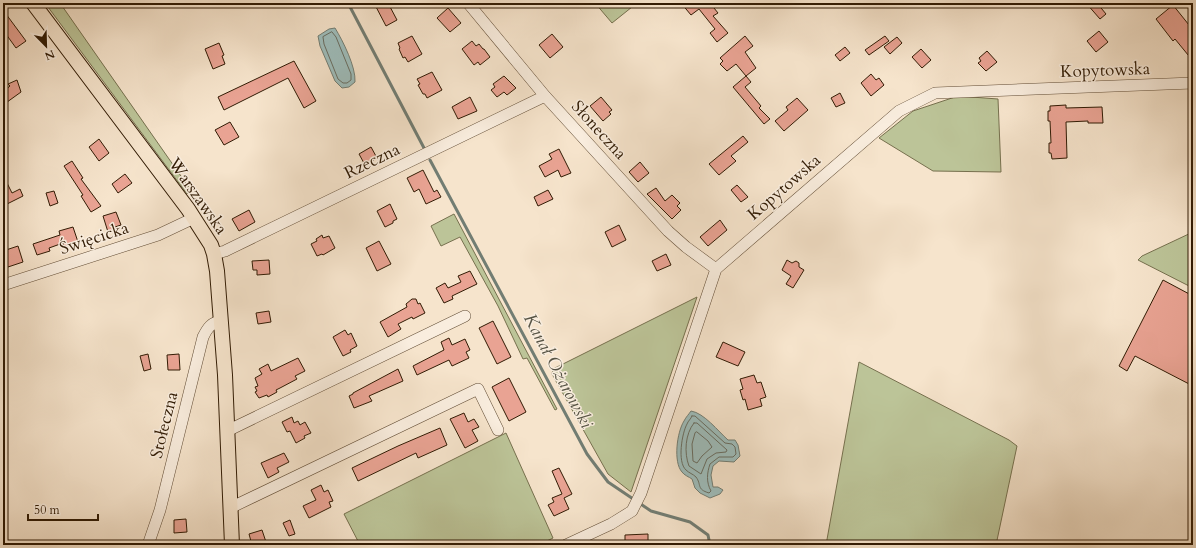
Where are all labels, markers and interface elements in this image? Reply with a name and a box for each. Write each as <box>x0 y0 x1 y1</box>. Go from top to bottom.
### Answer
north arrow <box>26 26 66 66</box>
text: N <box>42 46 57 64</box>
street label: Kopytowska <box>1060 57 1151 83</box>
street label: Słoneczna <box>566 95 632 165</box>
street label: Rzeczna <box>340 137 404 184</box>
street label: Kopytowska <box>742 148 826 225</box>
street label: Warszawska <box>163 152 233 239</box>
street label: Święcicka <box>56 216 132 260</box>
water label: Kanał Ożarowski <box>517 309 599 434</box>
street label: Stołeczna <box>145 389 184 461</box>
scale bar <box>28 496 98 522</box>
text: 50 m <box>34 502 61 518</box>

